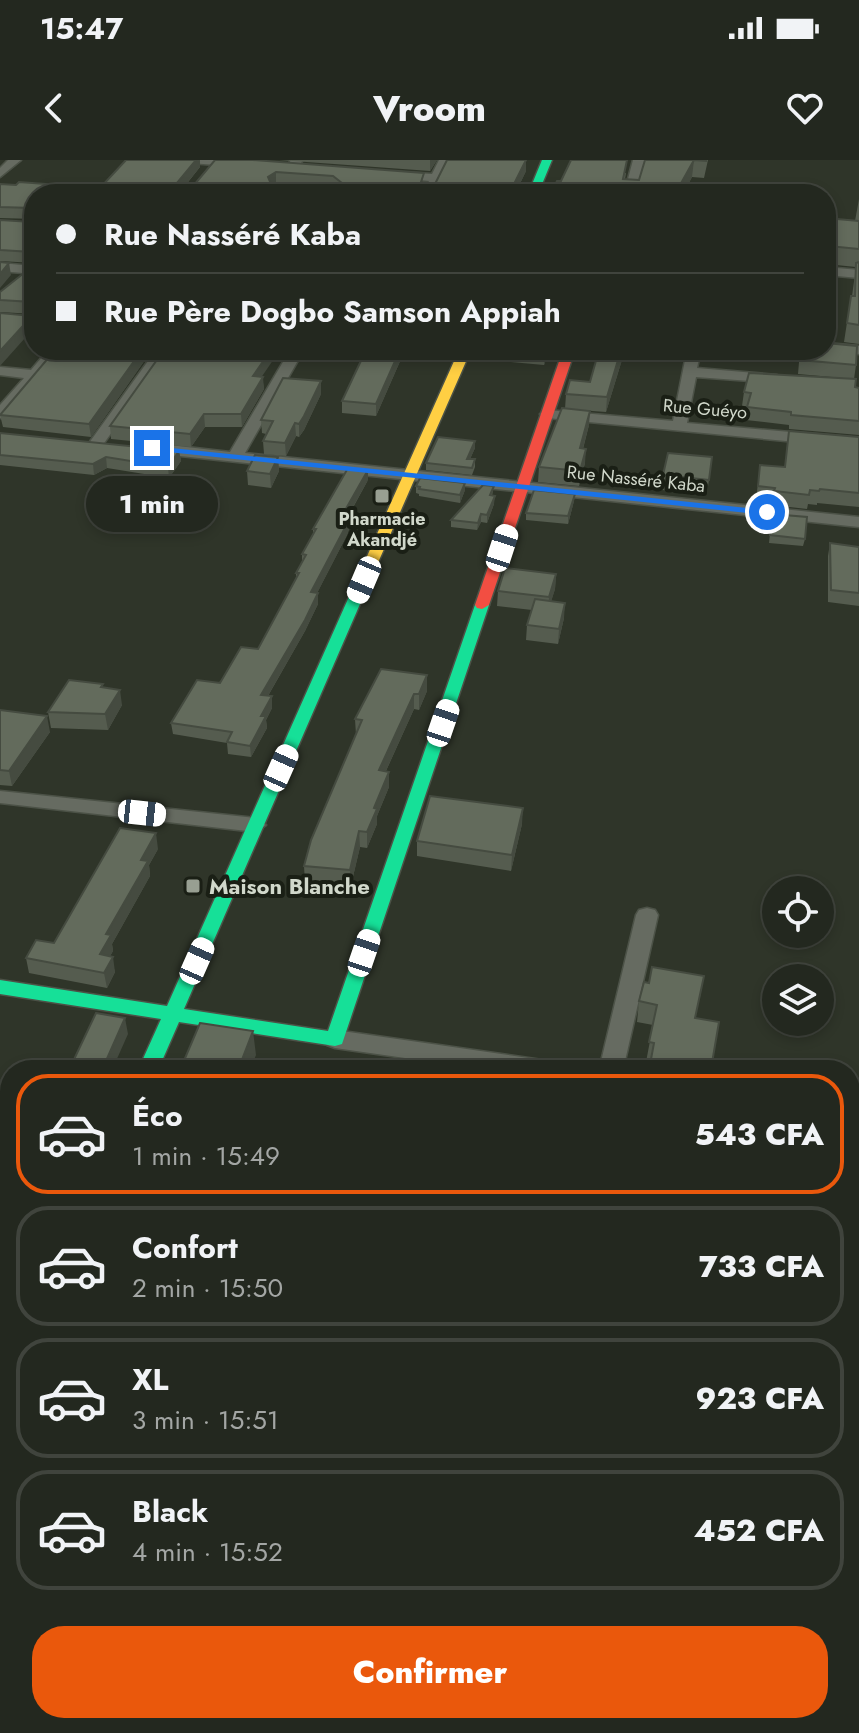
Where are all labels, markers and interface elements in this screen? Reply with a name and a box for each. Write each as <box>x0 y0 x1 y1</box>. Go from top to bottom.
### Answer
text: 15:47 <box>40 7 123 50</box>
text: Vroom <box>373 82 486 134</box>
icon: back <box>32 86 76 130</box>
icon: heart <box>783 86 827 130</box>
text: Rue Nasséré Kaba <box>104 213 361 256</box>
text: Rue Père Dogbo Samson Appiah <box>104 290 561 333</box>
street label: Rue Guéyo <box>662 392 748 426</box>
route end <box>134 430 170 466</box>
street label: Rue Nasséré Kaba <box>566 459 706 499</box>
callout: 1 min <box>86 476 218 532</box>
text: 1 min <box>119 485 185 523</box>
marker: Pharmacie Akandjé <box>373 487 391 505</box>
route start <box>749 494 785 530</box>
place label: Pharmacie Akandjé <box>338 506 426 553</box>
car <box>483 521 521 575</box>
car <box>344 553 384 607</box>
car <box>424 696 462 750</box>
car <box>260 741 302 795</box>
car <box>117 799 167 827</box>
place label: Maison Blanche <box>209 870 370 902</box>
map controls <box>762 876 834 1036</box>
button: locate <box>762 876 834 948</box>
marker: Maison Blanche <box>184 877 202 895</box>
car <box>345 926 383 980</box>
car <box>176 934 218 988</box>
button: layers <box>762 964 834 1036</box>
text: Éco <box>132 1094 183 1137</box>
icon: car <box>36 1098 108 1170</box>
text: 543 CFA <box>695 1113 824 1156</box>
text: 1 min · 15:49 <box>132 1137 280 1175</box>
text: Confort <box>132 1226 238 1269</box>
icon: car <box>36 1230 108 1302</box>
text: 733 CFA <box>699 1245 824 1288</box>
text: 2 min · 15:50 <box>132 1269 283 1307</box>
text: XL <box>132 1358 168 1401</box>
icon: car <box>36 1362 108 1434</box>
text: 923 CFA <box>696 1377 824 1420</box>
text: 3 min · 15:51 <box>132 1401 279 1439</box>
text: Black <box>132 1490 208 1533</box>
icon: car <box>36 1494 108 1566</box>
text: 452 CFA <box>694 1509 824 1552</box>
text: 4 min · 15:52 <box>132 1533 283 1571</box>
button: Confirmer <box>32 1626 828 1718</box>

